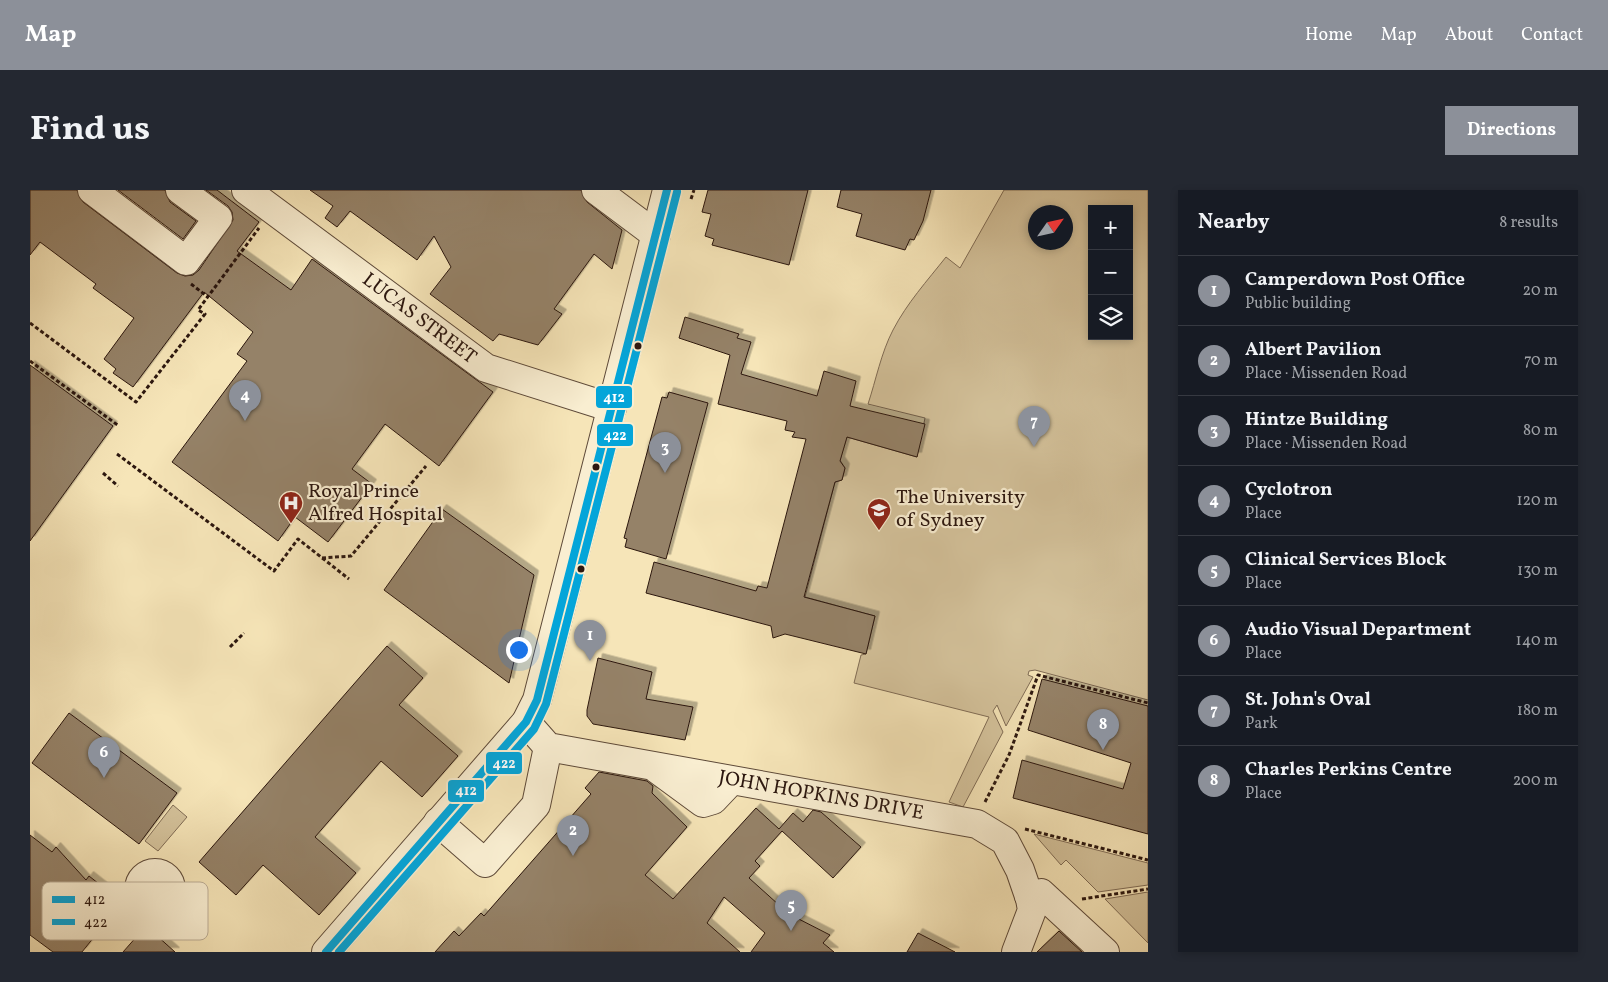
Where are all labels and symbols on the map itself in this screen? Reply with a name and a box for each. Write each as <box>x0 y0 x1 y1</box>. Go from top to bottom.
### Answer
north arrow <box>1028 205 1073 250</box>
street label: LUCAS STREET <box>356 267 482 372</box>
unlabelled marker <box>633 341 643 351</box>
pin: 4 <box>229 380 261 421</box>
line badge: 412 <box>595 385 633 409</box>
text: 412 <box>603 389 625 408</box>
pin: 7 <box>1018 406 1050 447</box>
line badge: 422 <box>596 423 634 447</box>
text: 422 <box>603 427 627 446</box>
pin: 3 <box>649 432 681 473</box>
unlabelled marker <box>591 462 601 472</box>
place label: Royal Prince Alfred Hospital <box>308 478 443 529</box>
place label: The University of Sydney <box>896 484 1025 535</box>
hospital icon: Royal Prince Alfred Hospital <box>278 490 304 524</box>
school or university icon: The University of Sydney <box>866 497 892 531</box>
unlabelled marker <box>576 564 586 574</box>
pin: 1 <box>574 620 606 661</box>
your location <box>506 637 532 663</box>
pin: 8 <box>1087 709 1119 750</box>
pin: 6 <box>88 737 120 778</box>
line badge: 422 <box>485 751 523 775</box>
text: 422 <box>492 755 516 774</box>
street label: JOHN HOPKINS DRIVE <box>716 764 926 828</box>
line badge: 412 <box>447 779 485 803</box>
text: 412 <box>455 782 477 801</box>
pin: 2 <box>557 815 589 856</box>
legend <box>42 882 208 940</box>
pin: 5 <box>775 890 807 931</box>
text: 412 <box>84 891 105 910</box>
text: 422 <box>84 914 107 933</box>

